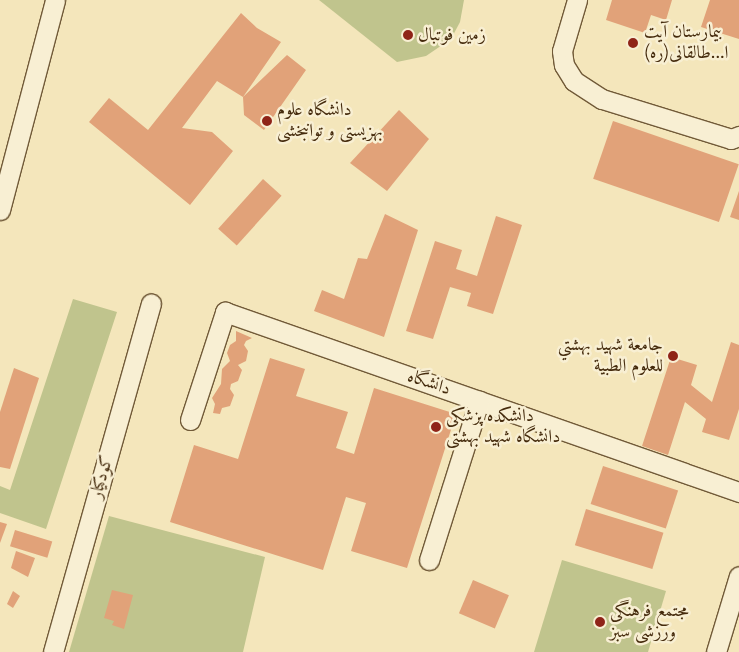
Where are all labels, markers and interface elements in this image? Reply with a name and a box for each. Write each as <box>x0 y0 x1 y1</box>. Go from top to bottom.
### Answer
place label: بیمارستان آیت ا...طالقانی(ره) <box>644 22 728 64</box>
place label: زمین فوتبال <box>418 24 486 46</box>
marker: زمین فوتبال <box>402 29 414 41</box>
marker: بیمارستان آیت ا...طالقانی(ره) <box>626 36 640 50</box>
place label: دانشگاه علوم بهزیستی و توانبخشی <box>277 100 383 142</box>
marker: دانشگاه علوم بهزیستی و توانبخشی <box>261 115 273 127</box>
place label: جامعة شهيد بهشتي للعلوم الطبية <box>558 335 663 378</box>
marker: جامعة شهيد بهشتي للعلوم الطبية <box>667 350 679 362</box>
street label: دانشگاه <box>405 366 453 400</box>
place label: دانشکده پزشکی دانشگاه شهید بهشتی <box>446 406 560 448</box>
marker: دانشکده پزشکی دانشگاه شهید بهشتی <box>430 421 442 433</box>
street label: کودکیار <box>86 453 118 501</box>
place label: مجتمع فرهنگی ورزشی سبز <box>610 601 689 644</box>
marker: مجتمع فرهنگی ورزشی سبز <box>594 616 606 628</box>

